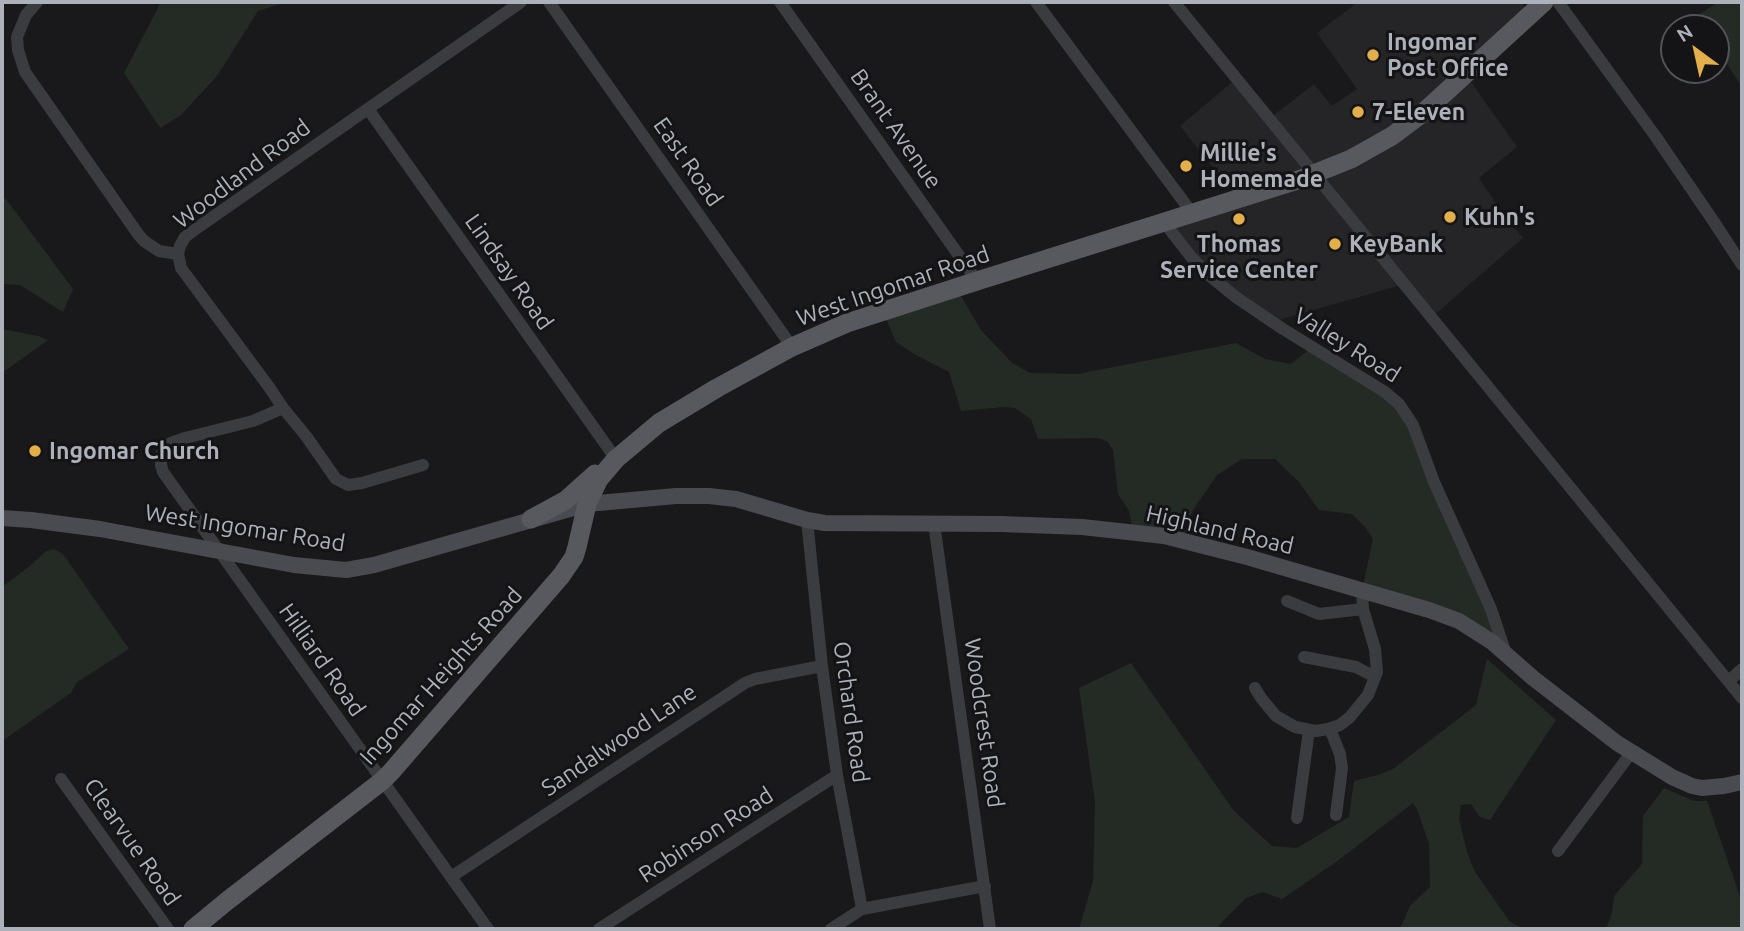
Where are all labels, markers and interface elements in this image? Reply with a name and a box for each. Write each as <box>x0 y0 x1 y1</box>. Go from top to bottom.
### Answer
north arrow <box>1660 14 1730 84</box>
text: N <box>1673 20 1697 46</box>
place label: Ingomar Post Office <box>1387 28 1509 82</box>
marker: Ingomar Post Office <box>1365 47 1381 63</box>
street label: Brant Avenue <box>845 64 947 194</box>
place label: 7-Eleven <box>1372 98 1465 126</box>
marker: 7-Eleven <box>1350 104 1366 120</box>
street label: East Road <box>647 112 729 212</box>
street label: Woodland Road <box>168 114 316 234</box>
place label: Millie's Homemade <box>1200 139 1323 193</box>
marker: Millie's Homemade <box>1178 158 1194 174</box>
place label: Kuhn's <box>1464 203 1535 231</box>
street label: Lindsay Road <box>459 209 559 335</box>
marker: Kuhn's <box>1442 209 1458 225</box>
marker: Thomas Service Center <box>1231 211 1247 227</box>
place label: Thomas Service Center <box>1160 230 1318 284</box>
place label: KeyBank <box>1349 230 1443 258</box>
marker: KeyBank <box>1327 236 1343 252</box>
street label: West Ingomar Road <box>793 240 993 332</box>
street label: Valley Road <box>1289 301 1405 389</box>
place label: Ingomar Church <box>49 437 220 465</box>
marker: Ingomar Church <box>27 443 43 459</box>
street label: West Ingomar Road <box>143 499 347 557</box>
street label: Highland Road <box>1143 500 1297 560</box>
street label: Ingomar Heights Road <box>354 582 528 770</box>
street label: Hilliard Road <box>273 598 371 722</box>
street label: Woodcrest Road <box>958 637 1010 809</box>
street label: Orchard Road <box>827 639 875 785</box>
street label: Sandalwood Lane <box>536 678 702 802</box>
street label: Clearvue Road <box>78 773 186 911</box>
street label: Robinson Road <box>634 781 778 889</box>

